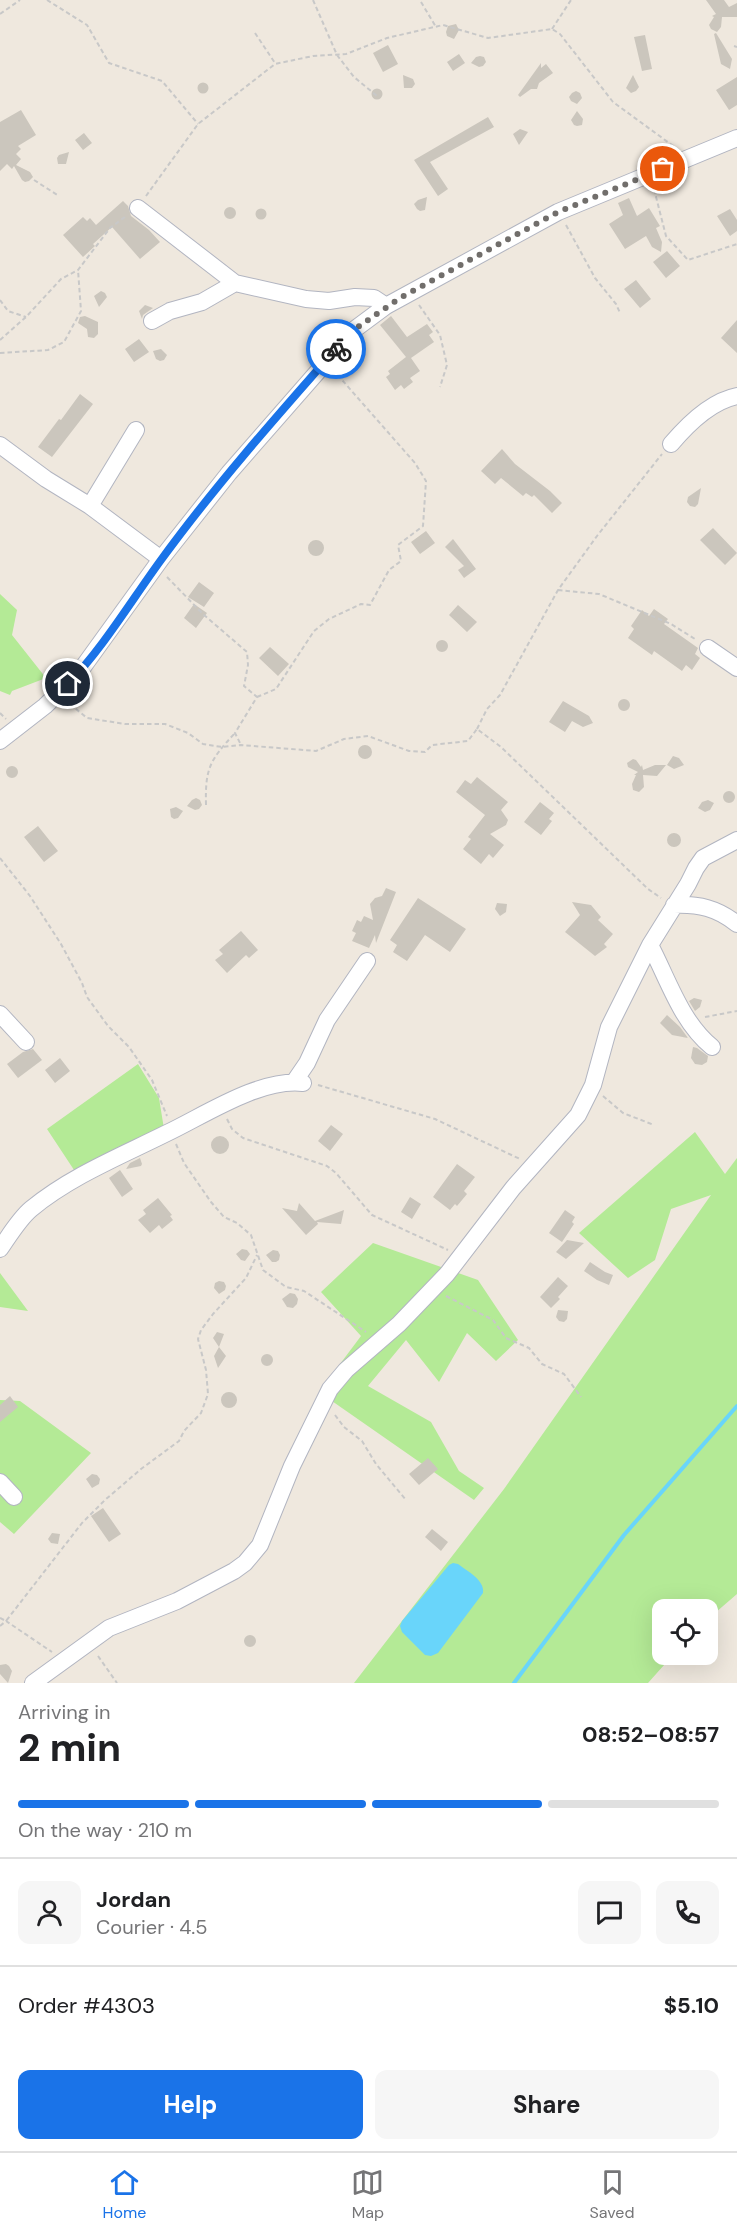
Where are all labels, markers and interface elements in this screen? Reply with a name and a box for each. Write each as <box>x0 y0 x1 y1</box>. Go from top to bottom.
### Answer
pin <box>637 143 688 194</box>
icon: bag <box>646 152 679 185</box>
courier <box>306 319 366 379</box>
icon: bike <box>320 333 353 366</box>
pin <box>42 658 93 709</box>
icon: home <box>51 667 84 700</box>
map controls <box>652 1599 718 1665</box>
button: locate <box>652 1599 718 1665</box>
text: Arriving in <box>18 1699 110 1725</box>
text: 08:52–08:57 <box>582 1720 719 1749</box>
text: 2 min <box>18 1722 121 1773</box>
text: On the way · 210 m <box>18 1817 192 1843</box>
button: person <box>18 1881 81 1944</box>
button: chat <box>578 1881 641 1944</box>
button: phone <box>656 1881 719 1944</box>
text: Jordan <box>96 1885 171 1914</box>
text: Courier · 4.5 <box>96 1914 208 1940</box>
text: Order #4303 <box>18 1991 155 2020</box>
text: $5.10 <box>664 1991 719 2020</box>
button: Help <box>18 2070 363 2139</box>
button: Share <box>375 2070 719 2139</box>
tab: Home <box>103 2166 146 2223</box>
tab: Map <box>351 2166 384 2223</box>
tab: Saved <box>590 2166 634 2223</box>

